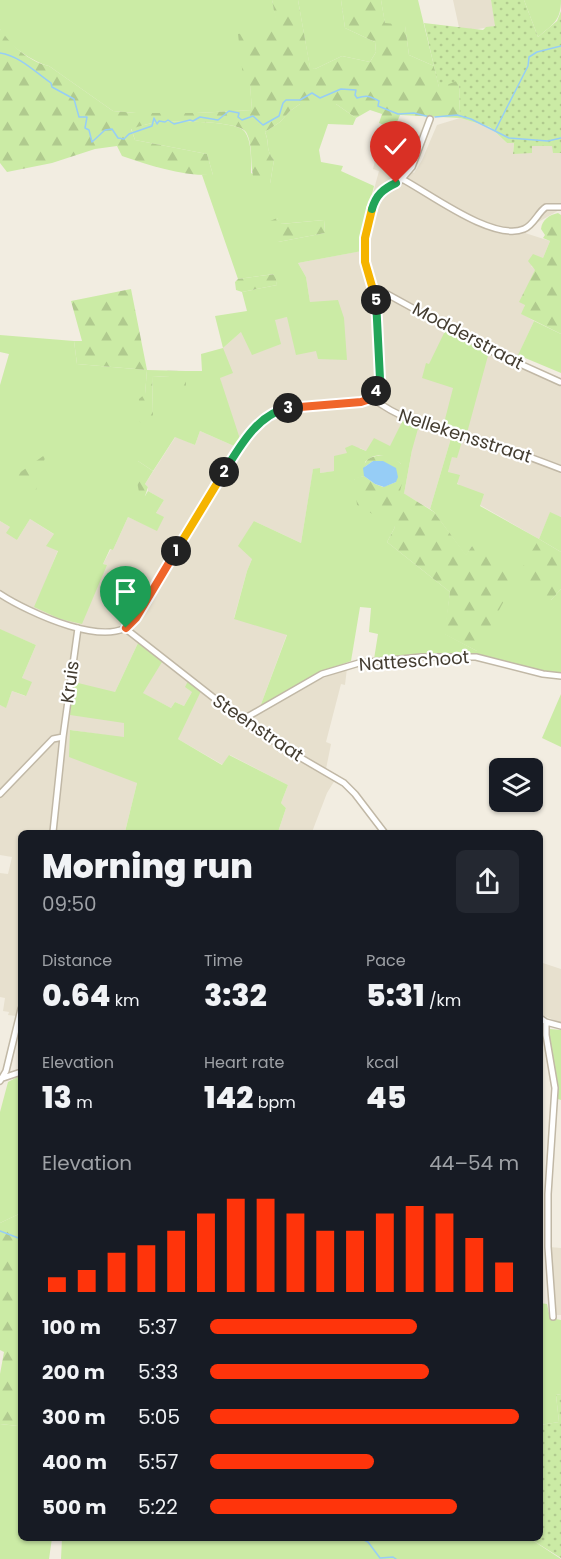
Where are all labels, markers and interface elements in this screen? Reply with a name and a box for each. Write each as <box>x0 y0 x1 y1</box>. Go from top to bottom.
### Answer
pin <box>370 121 421 183</box>
icon: check <box>379 130 412 163</box>
pin: 5 <box>361 285 391 315</box>
text: 5 <box>371 288 381 311</box>
street label: Modderstraat <box>408 296 528 375</box>
pin: 4 <box>361 376 391 406</box>
text: 4 <box>371 379 381 402</box>
pin: 3 <box>273 393 303 423</box>
text: 3 <box>283 396 293 419</box>
street label: Nellekensstraat <box>395 402 535 469</box>
pin: 2 <box>209 457 239 487</box>
text: 2 <box>219 460 229 483</box>
pin: 1 <box>161 536 191 566</box>
text: 1 <box>173 539 179 562</box>
pin <box>100 566 151 628</box>
icon: arrive <box>109 575 142 608</box>
street label: Natteschoot <box>358 644 470 677</box>
street label: Kruis <box>54 659 85 705</box>
street label: Steenstraat <box>208 688 309 767</box>
map controls <box>489 758 543 812</box>
button: layers <box>489 758 543 812</box>
text: Morning run <box>42 843 253 890</box>
button: share <box>456 850 519 913</box>
text: 09:50 <box>42 890 97 918</box>
text: Distance <box>42 949 112 972</box>
text: Time <box>204 949 243 972</box>
text: Pace <box>366 949 406 972</box>
text: 0.64 <box>42 974 111 1017</box>
text: 3:32 <box>204 974 267 1017</box>
text: 5:31 <box>366 974 425 1017</box>
text: km <box>111 989 140 1012</box>
text: /km <box>425 989 461 1012</box>
text: Elevation <box>42 1051 114 1074</box>
text: Heart rate <box>204 1051 284 1074</box>
text: kcal <box>366 1051 399 1074</box>
text: 13 <box>42 1076 72 1119</box>
text: 142 <box>204 1076 253 1119</box>
text: 45 <box>366 1076 406 1119</box>
text: m <box>72 1091 93 1114</box>
text: bpm <box>253 1091 296 1114</box>
text: Elevation <box>42 1149 132 1177</box>
text: 44–54 m <box>429 1149 519 1177</box>
text: 100 m <box>42 1313 101 1341</box>
text: 5:37 <box>138 1313 178 1341</box>
text: 200 m <box>42 1358 105 1386</box>
text: 5:33 <box>138 1358 178 1386</box>
text: 300 m <box>42 1403 106 1431</box>
text: 5:05 <box>138 1403 180 1431</box>
text: 400 m <box>42 1448 107 1476</box>
text: 5:57 <box>138 1448 178 1476</box>
text: 500 m <box>42 1493 107 1521</box>
text: 5:22 <box>138 1493 178 1521</box>

